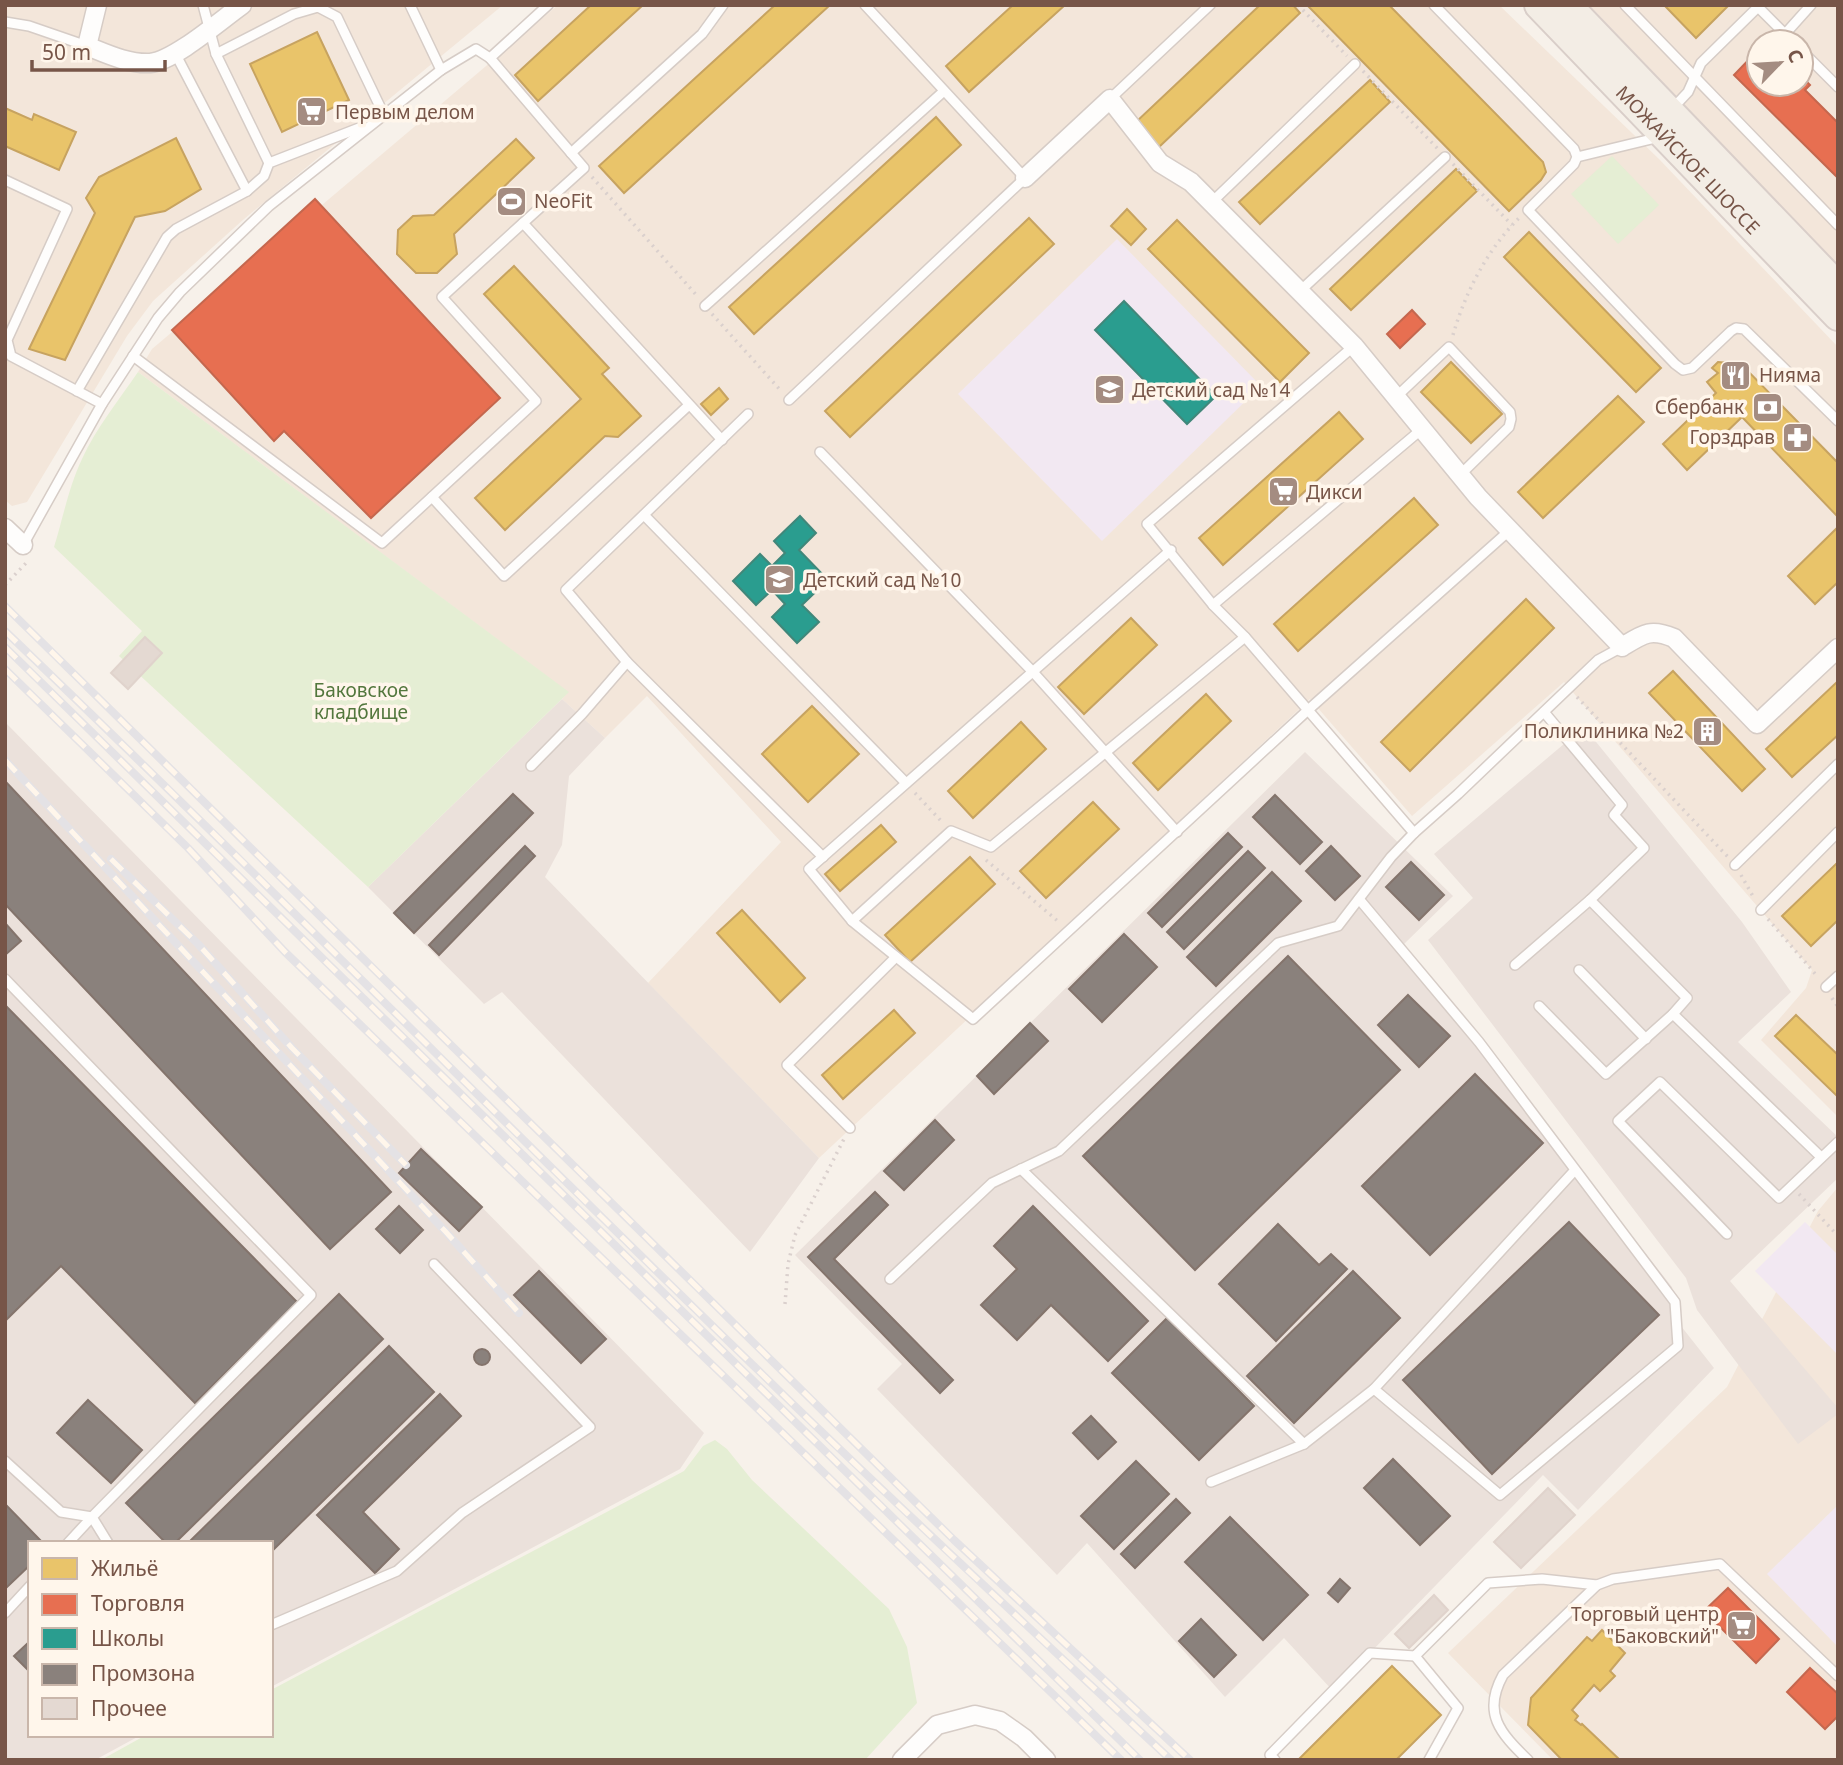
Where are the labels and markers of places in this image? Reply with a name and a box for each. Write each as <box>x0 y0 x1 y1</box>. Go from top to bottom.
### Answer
supermarket icon: Первым делом <box>295 95 329 129</box>
place label: Первым делом <box>335 99 475 125</box>
sports icon: NeoFit <box>494 184 528 218</box>
place label: NeoFit <box>534 188 592 214</box>
restaurant icon: Нияма <box>1719 358 1753 392</box>
place label: Нияма <box>1759 362 1821 388</box>
school or university icon: Детский сад №14 <box>1092 373 1126 407</box>
place label: Детский сад №14 <box>1132 377 1290 403</box>
bank icon: Сбербанк <box>1750 390 1784 424</box>
place label: Сбербанк <box>1655 394 1744 420</box>
pharmacy icon: Горздрав <box>1781 420 1815 454</box>
place label: Горздрав <box>1690 424 1775 450</box>
supermarket icon: Дикси <box>1266 475 1300 509</box>
place label: Дикси <box>1306 479 1363 505</box>
school or university icon: Детский сад №10 <box>763 563 797 597</box>
place label: Детский сад №10 <box>803 567 961 593</box>
building icon: Поликлиника №2 <box>1690 714 1724 748</box>
place label: Поликлиника №2 <box>1524 718 1684 744</box>
place label: Торговый центр "Баковский" <box>1571 1601 1719 1649</box>
supermarket icon: Торговый центр "Баковский" <box>1725 1608 1759 1642</box>

